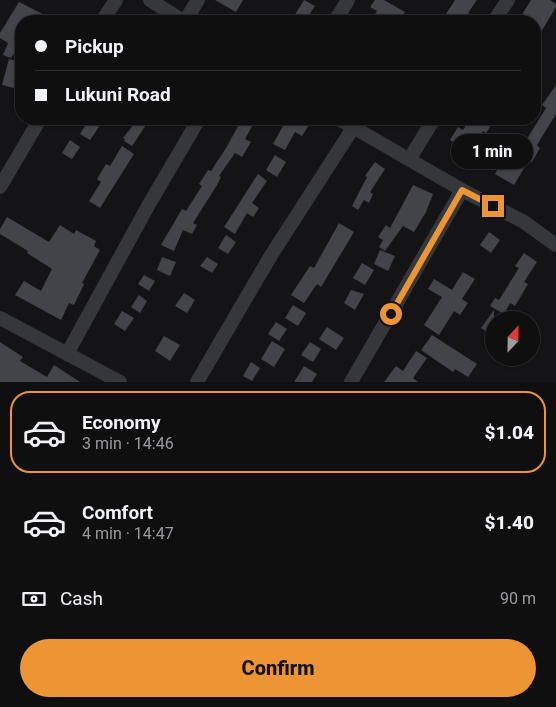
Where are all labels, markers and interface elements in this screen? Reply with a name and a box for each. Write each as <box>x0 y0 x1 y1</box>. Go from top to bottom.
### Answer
text: Pickup <box>65 35 124 58</box>
text: Lukuni Road <box>65 83 171 106</box>
callout: 1 min <box>452 134 534 168</box>
text: 1 min <box>472 142 512 161</box>
route end <box>482 195 504 217</box>
route start <box>380 303 402 325</box>
north arrow <box>485 311 540 366</box>
map controls <box>485 311 540 366</box>
icon: car <box>22 410 67 455</box>
text: Economy <box>82 411 161 434</box>
text: $1.04 <box>485 421 534 444</box>
text: 3 min · 14:46 <box>82 434 174 453</box>
icon: car <box>22 500 67 545</box>
text: Comfort <box>82 501 153 524</box>
text: $1.40 <box>485 511 534 534</box>
text: 4 min · 14:47 <box>82 524 174 543</box>
icon: cash <box>20 585 48 613</box>
text: Cash <box>60 587 103 610</box>
text: 90 m <box>500 589 536 608</box>
button: Confirm <box>20 639 536 697</box>

